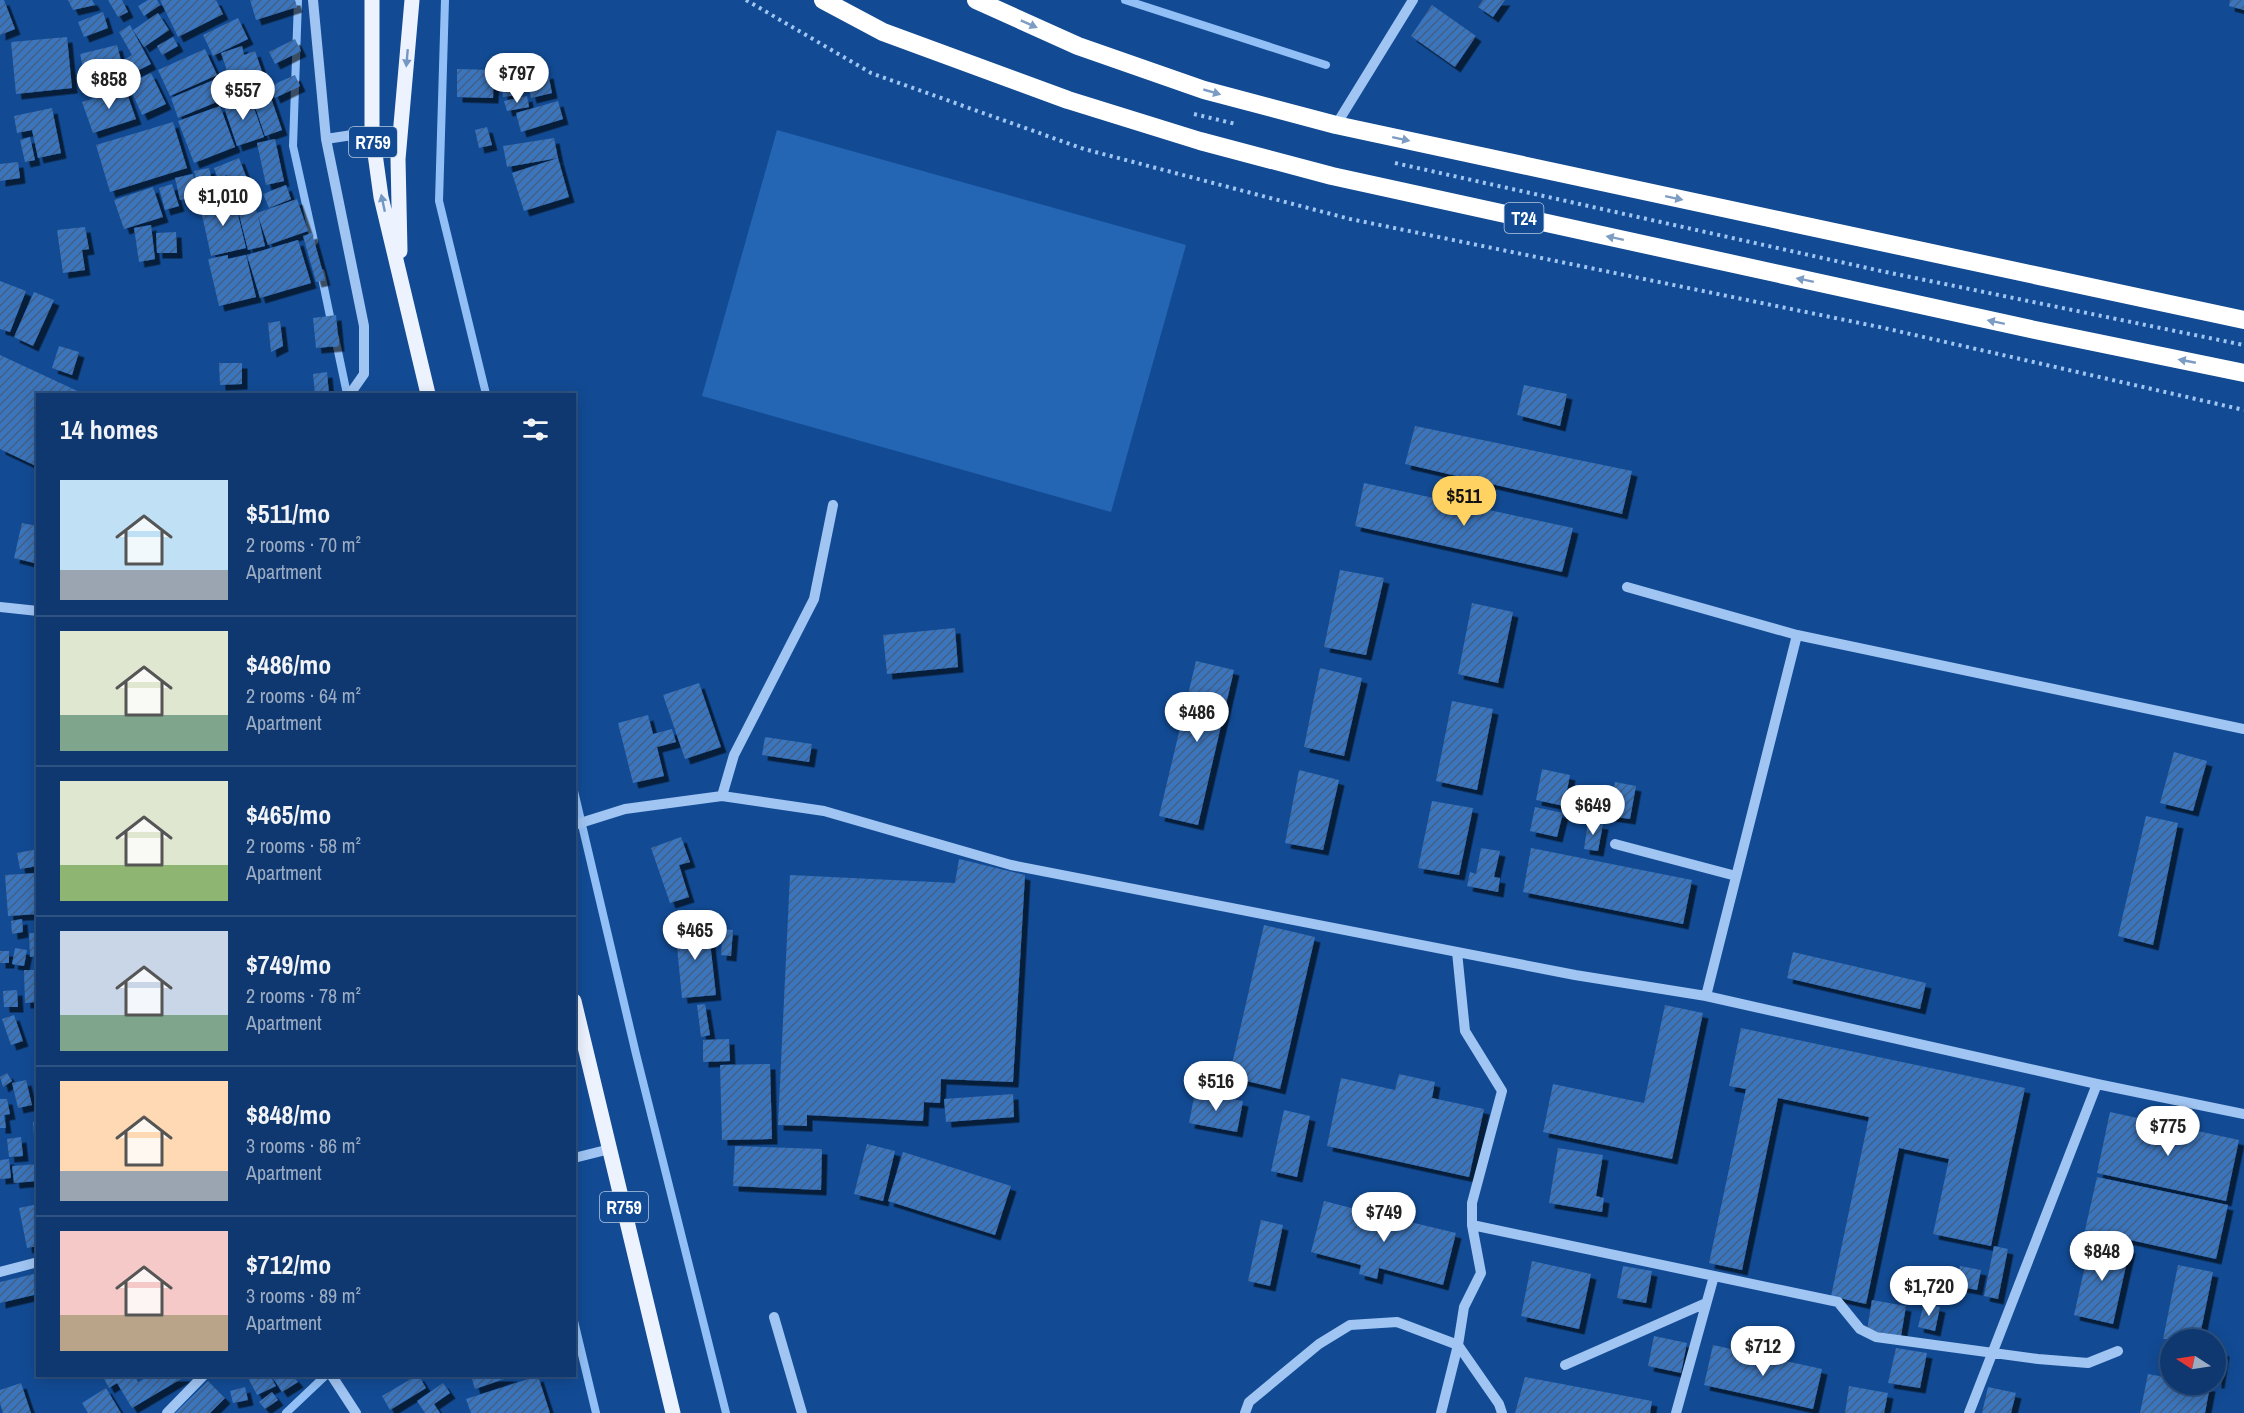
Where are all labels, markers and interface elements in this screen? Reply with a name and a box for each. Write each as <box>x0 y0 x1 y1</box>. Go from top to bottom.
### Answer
one-way arrow <box>1021 19 1039 29</box>
one-way arrow <box>402 49 412 68</box>
pin: $797 <box>481 53 553 104</box>
pin: $858 <box>73 59 145 110</box>
text: $797 <box>499 59 535 86</box>
text: $858 <box>91 65 127 92</box>
pin: $557 <box>207 70 279 121</box>
text: $557 <box>225 76 261 103</box>
one-way arrow <box>1203 88 1221 97</box>
road number: R759 <box>349 127 397 157</box>
one-way arrow <box>1392 135 1411 144</box>
pin: $1,010 <box>174 176 272 227</box>
text: $1,010 <box>198 182 248 209</box>
one-way arrow <box>378 194 387 213</box>
one-way arrow <box>1664 194 1683 203</box>
road number: T24 <box>1504 203 1544 233</box>
one-way arrow <box>1606 233 1624 243</box>
one-way arrow <box>1795 275 1814 284</box>
one-way arrow <box>1986 317 2005 326</box>
one-way arrow <box>2177 356 2196 365</box>
text: 14 homes <box>60 412 158 447</box>
icon: filters <box>519 413 552 446</box>
pin: $511 <box>1428 476 1500 527</box>
text: $511 <box>1446 482 1482 509</box>
text: $511/mo <box>246 496 330 531</box>
icon: home <box>108 504 180 576</box>
text: 2 rooms · 70 m² <box>246 531 361 558</box>
text: Apartment <box>246 558 322 585</box>
text: $486/mo <box>246 647 331 682</box>
icon: home <box>108 655 180 727</box>
text: 2 rooms · 64 m² <box>246 682 361 709</box>
pin: $486 <box>1161 692 1233 743</box>
text: $486 <box>1179 698 1215 725</box>
text: Apartment <box>246 709 322 736</box>
pin: $649 <box>1557 785 1629 836</box>
text: $649 <box>1575 791 1611 818</box>
text: $465/mo <box>246 797 331 832</box>
icon: home <box>108 805 180 877</box>
text: 2 rooms · 58 m² <box>246 832 361 859</box>
text: Apartment <box>246 859 322 886</box>
pin: $465 <box>659 910 731 961</box>
text: $465 <box>677 916 713 943</box>
text: $749/mo <box>246 947 331 982</box>
icon: home <box>108 955 180 1027</box>
text: 2 rooms · 78 m² <box>246 982 361 1009</box>
text: Apartment <box>246 1009 322 1036</box>
pin: $516 <box>1180 1061 1252 1112</box>
text: $516 <box>1198 1067 1234 1094</box>
text: $848/mo <box>246 1097 331 1132</box>
icon: home <box>108 1105 180 1177</box>
pin: $775 <box>2132 1106 2204 1157</box>
text: $775 <box>2150 1112 2186 1139</box>
text: 3 rooms · 86 m² <box>246 1132 361 1159</box>
text: Apartment <box>246 1159 322 1186</box>
road number: R759 <box>600 1192 648 1222</box>
pin: $749 <box>1348 1192 1420 1243</box>
text: $749 <box>1366 1198 1402 1225</box>
pin: $848 <box>2066 1231 2138 1282</box>
text: $848 <box>2084 1237 2120 1264</box>
text: $712/mo <box>246 1247 331 1282</box>
icon: home <box>108 1255 180 1327</box>
pin: $1,720 <box>1880 1266 1978 1317</box>
text: $1,720 <box>1904 1272 1954 1299</box>
text: 3 rooms · 89 m² <box>246 1282 361 1309</box>
text: Apartment <box>246 1309 322 1336</box>
pin: $712 <box>1727 1326 1799 1377</box>
north arrow <box>2160 1329 2226 1395</box>
map controls <box>2160 1329 2226 1395</box>
text: $712 <box>1745 1332 1781 1359</box>

